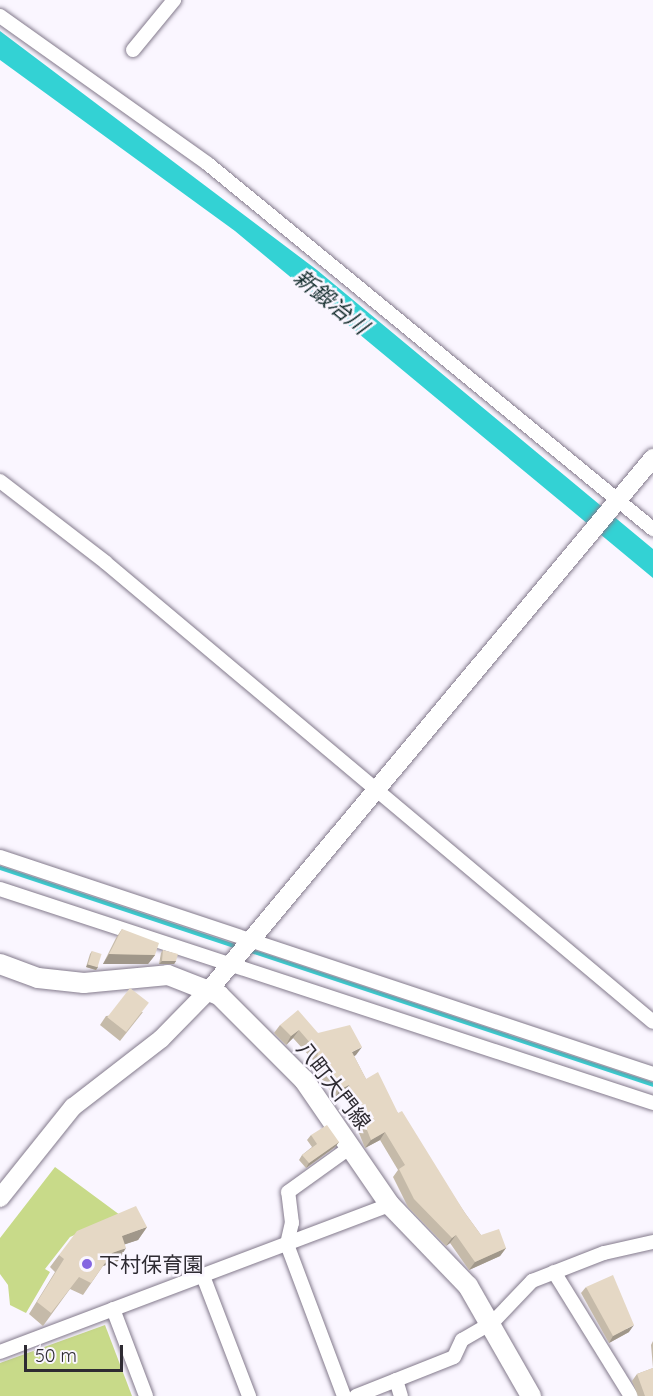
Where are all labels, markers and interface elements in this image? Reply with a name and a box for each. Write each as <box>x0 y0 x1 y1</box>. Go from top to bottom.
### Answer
water label: 新鍛冶川 <box>288 264 374 340</box>
street label: 八町大門線 <box>292 1036 376 1134</box>
place label: 下村保育園 <box>99 1251 204 1277</box>
marker: 下村保育園 <box>80 1257 94 1271</box>
scale bar <box>27 1333 126 1371</box>
text: 50 m <box>35 1344 77 1367</box>

